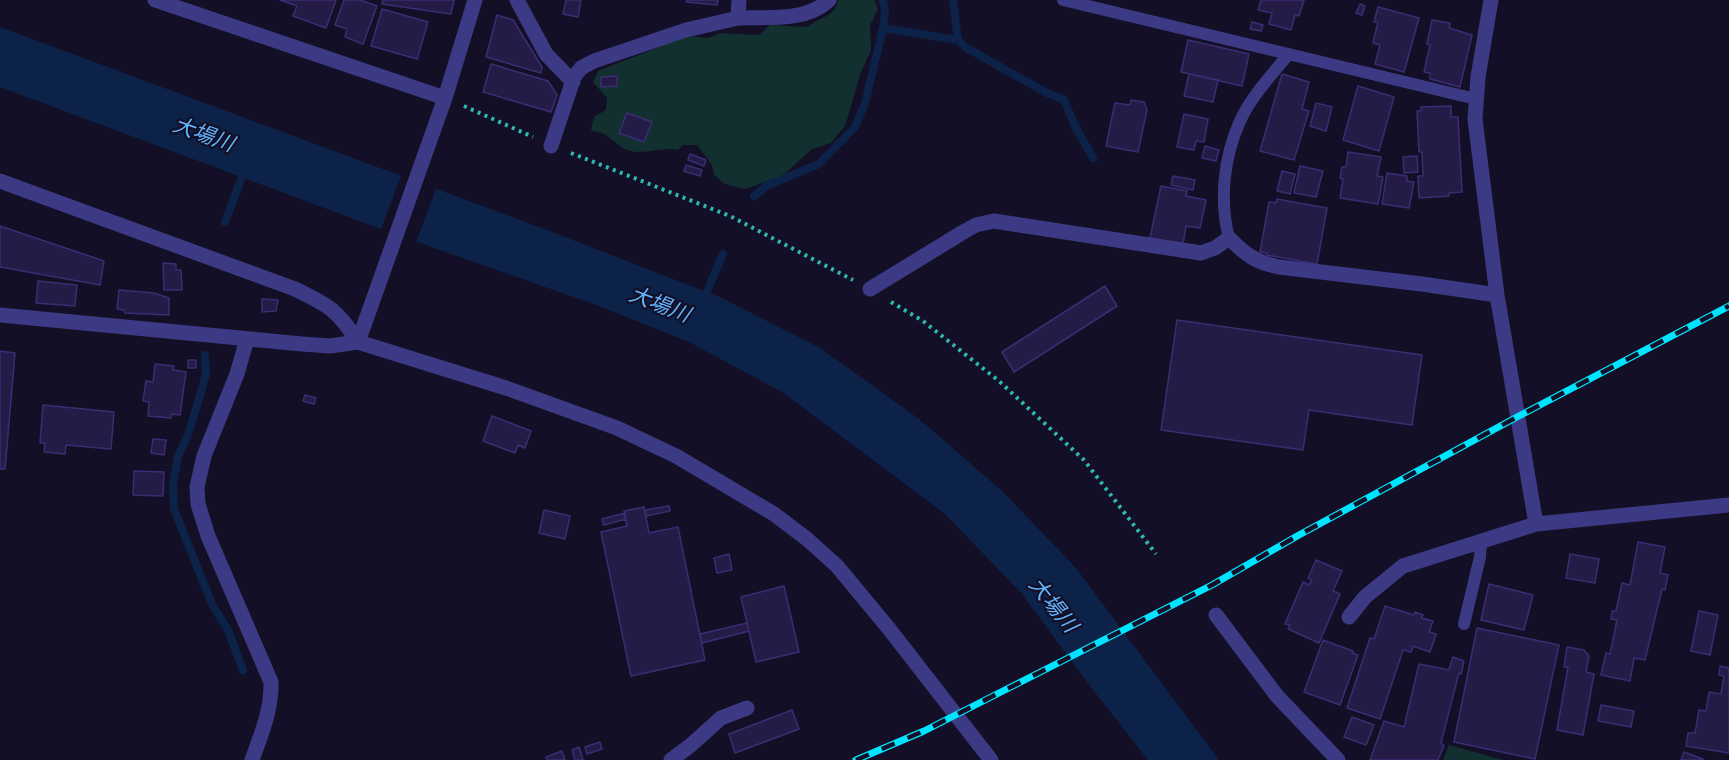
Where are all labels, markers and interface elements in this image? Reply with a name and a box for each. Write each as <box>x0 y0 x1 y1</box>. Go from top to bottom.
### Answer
water label: 大場川 <box>169 113 237 159</box>
water label: 大場川 <box>625 283 693 329</box>
water label: 大場川 <box>1022 574 1082 638</box>

